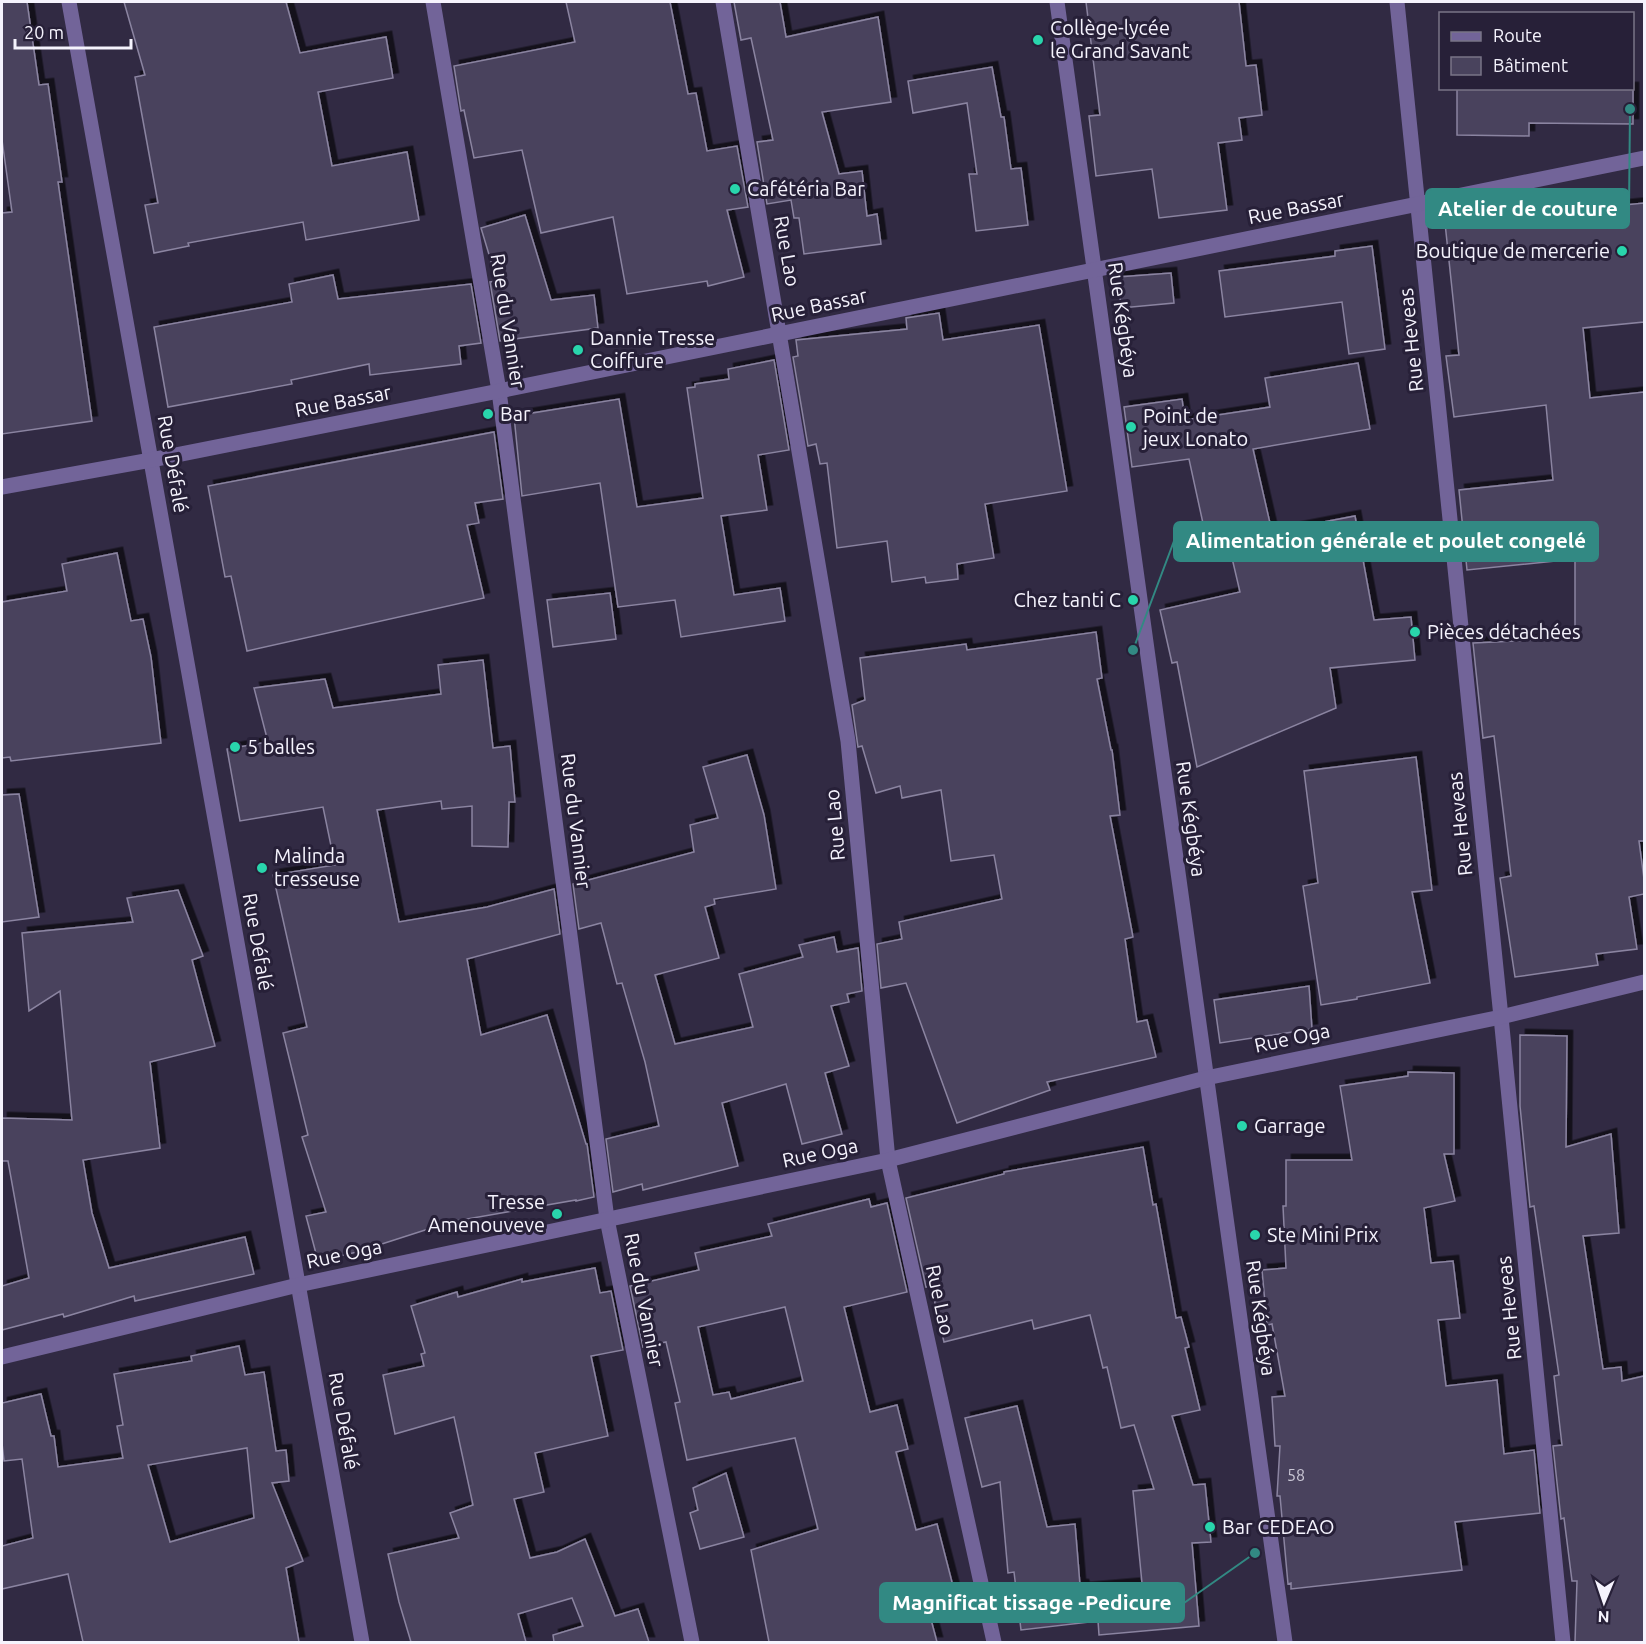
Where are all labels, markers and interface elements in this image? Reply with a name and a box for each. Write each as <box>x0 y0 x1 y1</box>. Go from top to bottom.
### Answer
scale bar <box>15 12 130 50</box>
legend <box>1439 12 1634 90</box>
place label: Collège-lycée le Grand Savant <box>1050 16 1190 62</box>
text: 20 m <box>24 22 64 42</box>
text: Route <box>1493 25 1542 45</box>
marker: Collège-lycée le Grand Savant <box>1031 33 1045 47</box>
text: Bâtiment <box>1493 55 1568 75</box>
place label: Cafétéria Bar <box>747 177 865 200</box>
marker: Cafétéria Bar <box>728 182 742 196</box>
street label: Rue Bassar <box>1246 187 1346 228</box>
callout: Atelier de couture <box>1426 189 1629 228</box>
text: Atelier de couture <box>1438 196 1618 220</box>
street label: Rue Lao <box>770 214 805 288</box>
place label: Boutique de mercerie <box>1416 239 1610 262</box>
marker: Boutique de mercerie <box>1615 244 1629 258</box>
street label: Rue du Vannier <box>486 252 531 390</box>
street label: Rue Kégbéya <box>1104 261 1143 379</box>
street label: Rue Bassar <box>769 283 869 326</box>
street label: Rue Heveas <box>1394 287 1427 393</box>
place label: Dannie Tresse Coiffure <box>590 326 715 372</box>
marker: Dannie Tresse Coiffure <box>571 343 585 357</box>
street label: Rue Bassar <box>293 380 393 421</box>
place label: Bar <box>500 402 531 425</box>
place label: Point de jeux Lonato <box>1141 404 1248 450</box>
marker: Bar <box>481 407 495 421</box>
street label: Rue Défalé <box>154 413 193 515</box>
marker: Point de jeux Lonato <box>1124 420 1138 434</box>
callout: Alimentation générale et poulet congelé <box>1174 522 1598 561</box>
text: Alimentation générale et poulet congelé <box>1186 528 1586 552</box>
place label: Chez tanti C <box>1013 588 1121 611</box>
marker: Chez tanti C <box>1126 593 1140 607</box>
place label: Pièces détachées <box>1427 620 1581 643</box>
marker: Pièces détachées <box>1408 625 1422 639</box>
place label: 5 balles <box>247 735 315 758</box>
marker: 5 balles <box>228 740 242 754</box>
street label: Rue du Vannier <box>557 752 596 890</box>
street label: Rue Kégbéya <box>1172 760 1211 878</box>
street label: Rue Heveas <box>1443 771 1476 877</box>
street label: Rue Lao <box>820 788 849 862</box>
place label: Malinda tresseuse <box>274 844 360 890</box>
marker: Malinda tresseuse <box>255 861 269 875</box>
street label: Rue Défalé <box>239 891 278 993</box>
street label: Rue Oga <box>1252 1018 1332 1057</box>
place label: Garrage <box>1254 1114 1326 1137</box>
marker: Garrage <box>1235 1119 1249 1133</box>
street label: Rue Oga <box>780 1133 860 1172</box>
place label: Tresse Amenouveve <box>428 1190 545 1236</box>
marker: Tresse Amenouveve <box>550 1207 564 1221</box>
place label: Ste Mini Prix <box>1267 1223 1379 1246</box>
marker: Ste Mini Prix <box>1248 1228 1262 1242</box>
street label: Rue du Vannier <box>620 1231 669 1369</box>
street label: Rue Oga <box>304 1234 384 1273</box>
street label: Rue Heveas <box>1492 1255 1525 1361</box>
street label: Rue Kégbéya <box>1242 1259 1281 1377</box>
street label: Rue Lao <box>922 1262 959 1337</box>
street label: Rue Défalé <box>325 1370 364 1472</box>
house number: 58 <box>1287 1466 1305 1484</box>
place label: Bar CEDEAO <box>1222 1515 1335 1538</box>
marker: Bar CEDEAO <box>1203 1520 1217 1534</box>
north arrow <box>1574 1572 1634 1632</box>
callout: Magnificat tissage -Pedicure <box>880 1583 1184 1622</box>
text: Magnificat tissage -Pedicure <box>892 1590 1172 1614</box>
text: N <box>1597 1608 1610 1626</box>

